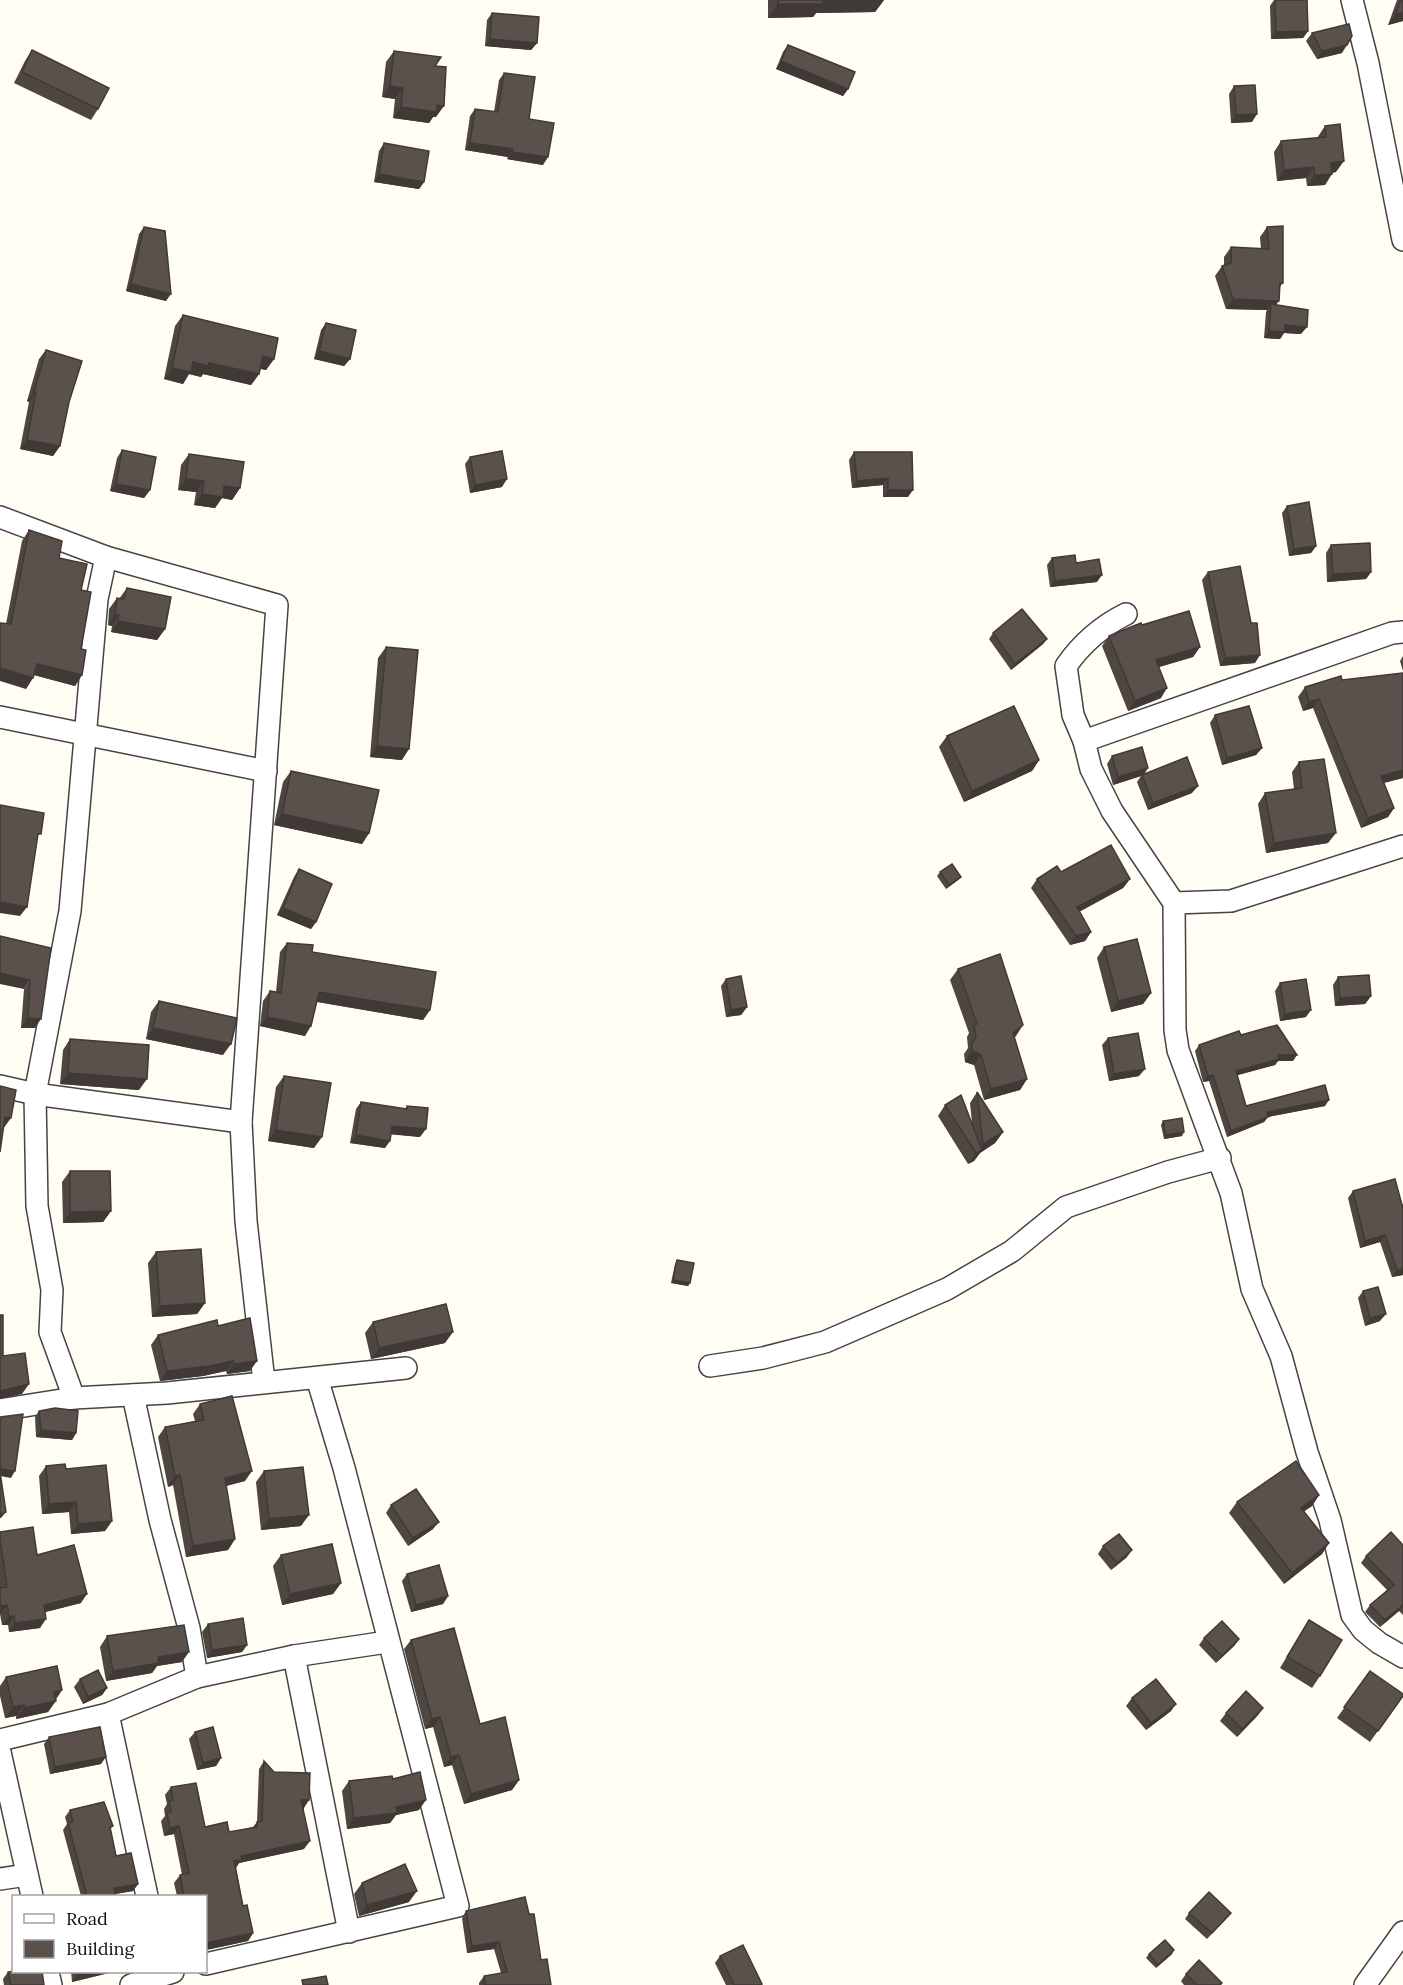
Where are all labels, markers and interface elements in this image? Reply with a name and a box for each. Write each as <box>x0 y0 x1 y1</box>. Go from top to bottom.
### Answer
legend <box>12 1895 207 1973</box>
text: Road <box>66 1907 108 1930</box>
text: Building <box>66 1937 136 1960</box>

